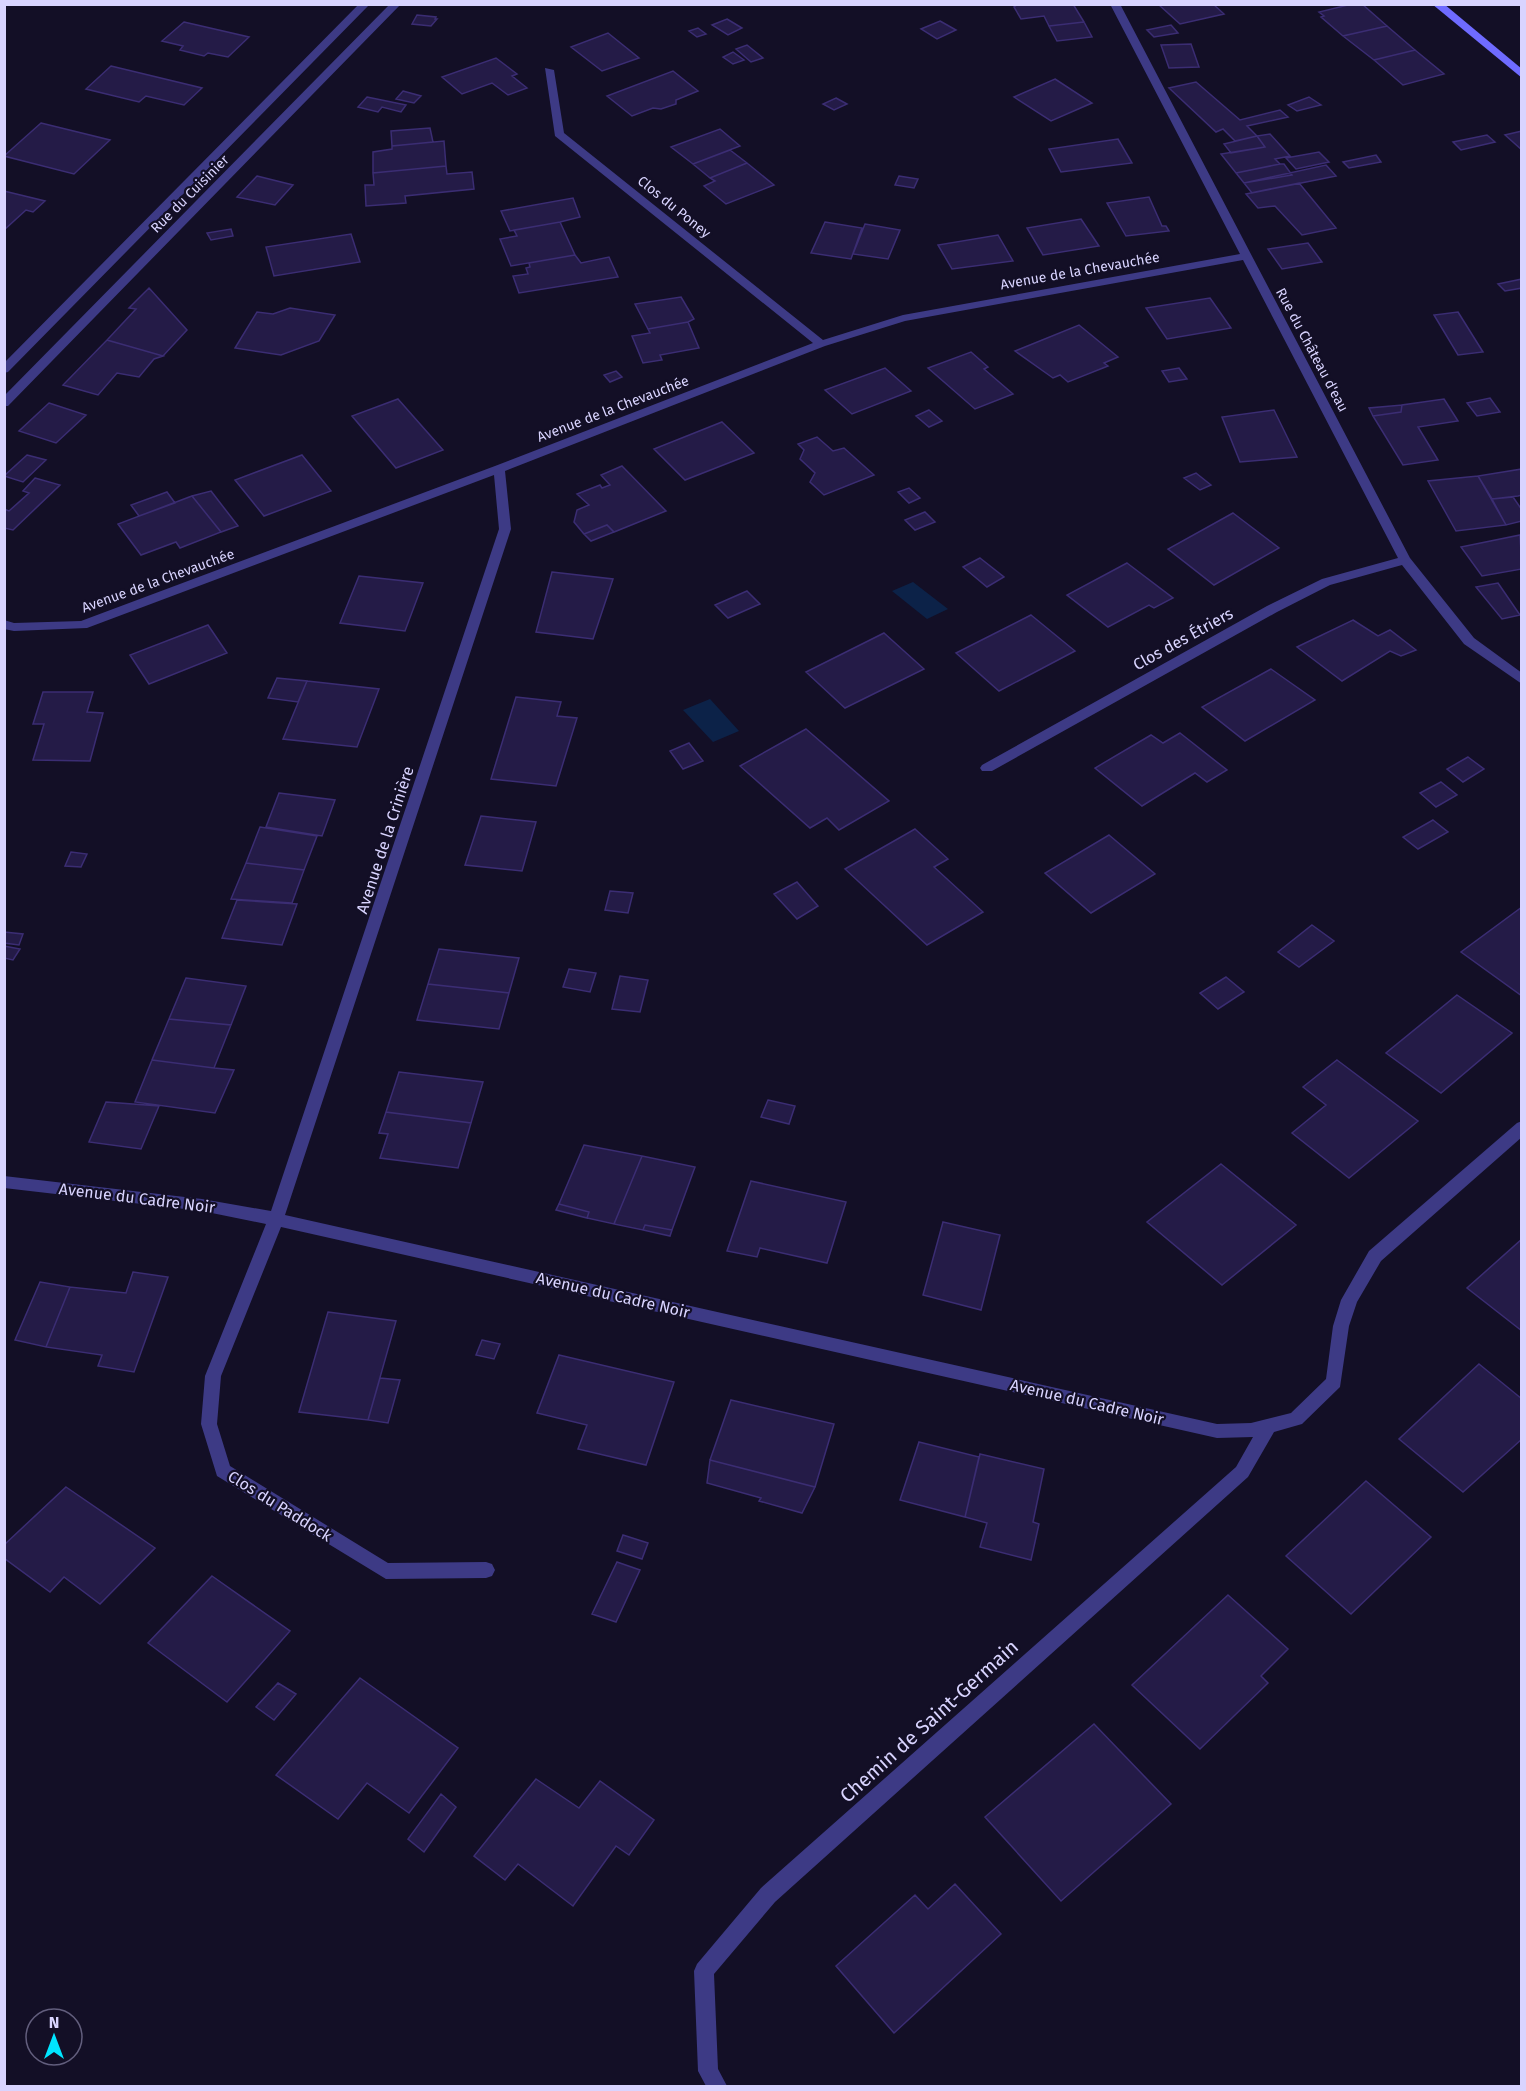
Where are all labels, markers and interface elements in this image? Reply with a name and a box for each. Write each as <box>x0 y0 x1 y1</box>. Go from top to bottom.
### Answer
street label: Rue du Cuisinier <box>147 151 233 237</box>
street label: Clos du Poney <box>634 172 714 242</box>
street label: Avenue de la Chevauchée <box>999 249 1161 293</box>
street label: Rue du Château d'eau <box>1272 285 1352 415</box>
street label: Avenue de la Chevauchée <box>535 372 691 446</box>
street label: Avenue de la Chevauchée <box>79 545 237 617</box>
street label: Clos des Étriers <box>1129 603 1236 674</box>
street label: Avenue de la Crinière <box>352 764 418 916</box>
street label: Avenue du Cadre Noir <box>58 1179 217 1217</box>
street label: Avenue du Cadre Noir <box>534 1268 693 1322</box>
street label: Avenue du Cadre Noir <box>1008 1375 1167 1429</box>
street label: Clos du Paddock <box>224 1466 336 1546</box>
street label: Chemin de Saint-Germain <box>835 1635 1023 1807</box>
north arrow <box>24 2007 84 2067</box>
text: N <box>49 2013 59 2032</box>

